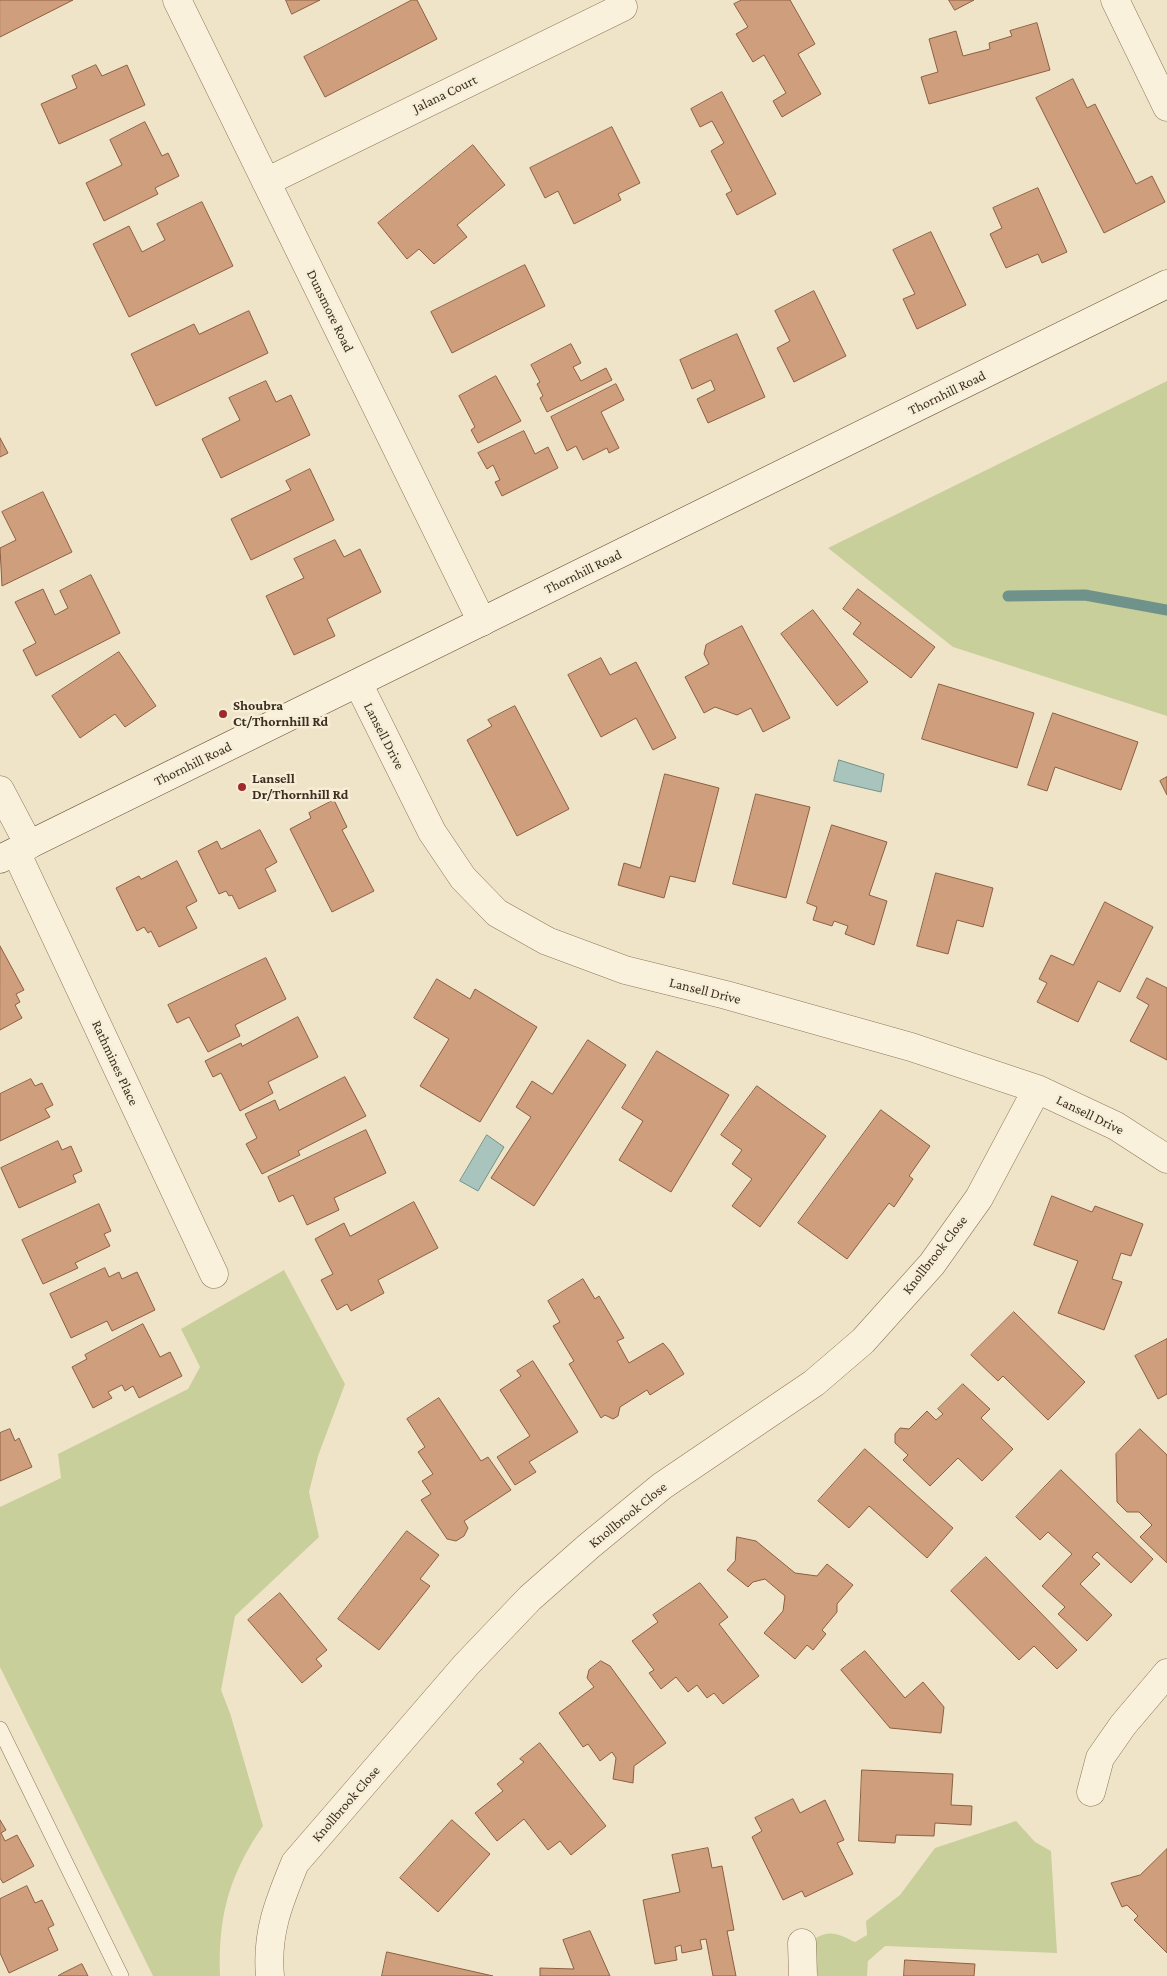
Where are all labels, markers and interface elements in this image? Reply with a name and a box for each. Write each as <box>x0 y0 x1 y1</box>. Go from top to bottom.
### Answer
street label: Jalana Court <box>410 71 480 117</box>
street label: Dunsmore Road <box>303 267 357 355</box>
street label: Thornhill Road <box>906 367 988 419</box>
street label: Thornhill Road <box>542 546 624 598</box>
place label: Shoubra Ct/Thornhill Rd <box>233 698 328 730</box>
street label: Lansell Drive <box>360 700 408 772</box>
marker: Shoubra Ct/Thornhill Rd <box>217 708 229 720</box>
street label: Thornhill Road <box>152 738 234 790</box>
place label: Lansell Dr/Thornhill Rd <box>252 771 349 804</box>
marker: Lansell Dr/Thornhill Rd <box>236 781 248 793</box>
street label: Lansell Drive <box>668 974 742 1008</box>
street label: Rathmines Place <box>88 1018 142 1108</box>
street label: Lansell Drive <box>1053 1091 1127 1139</box>
street label: Knollbrook Close <box>899 1212 971 1298</box>
street label: Knollbrook Close <box>586 1478 670 1552</box>
street label: Knollbrook Close <box>308 1762 384 1846</box>

